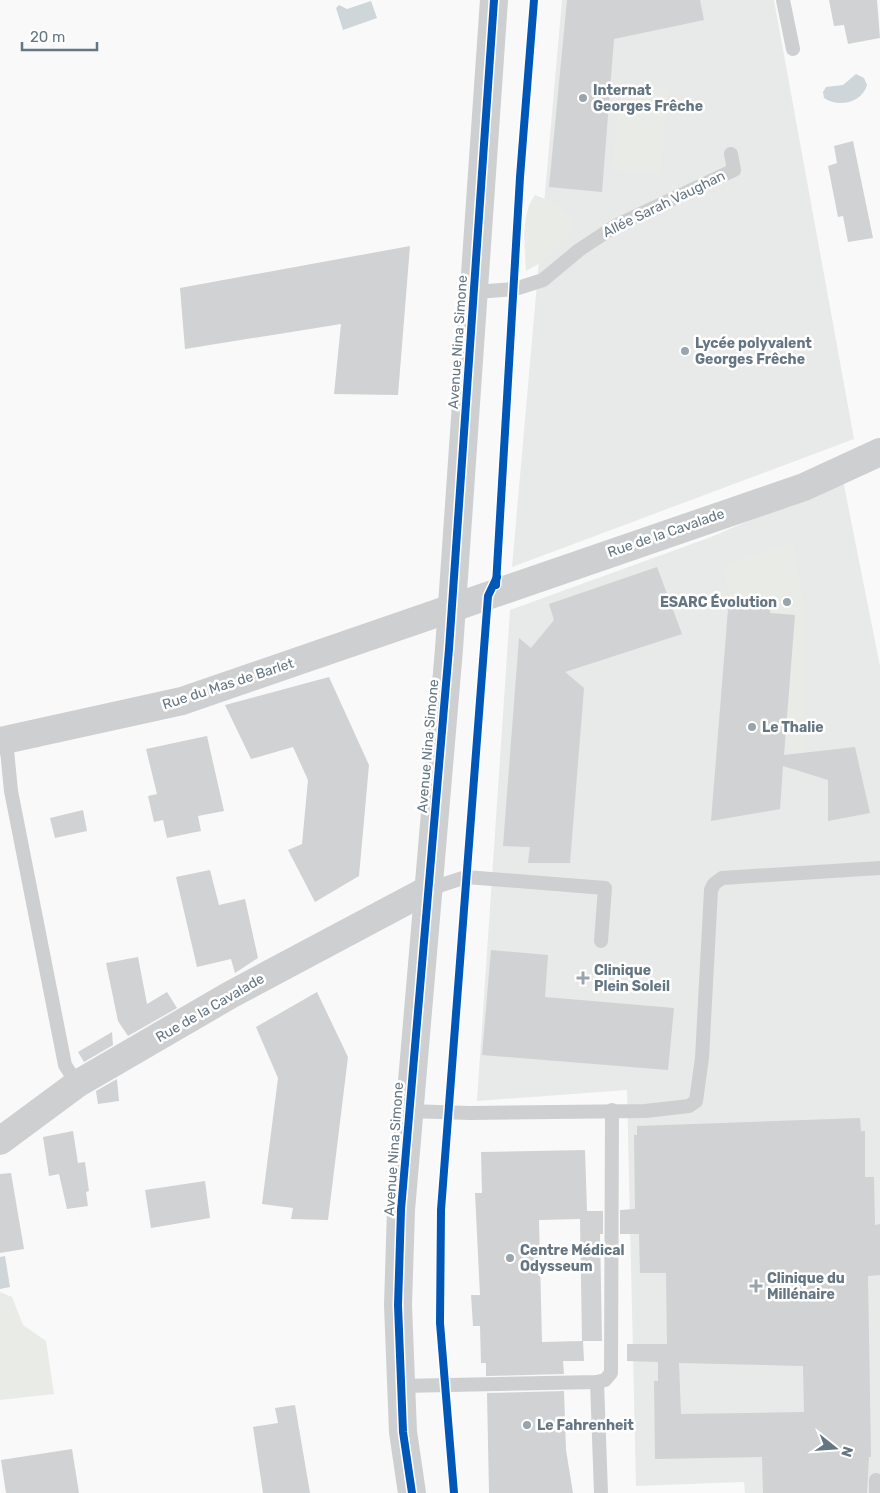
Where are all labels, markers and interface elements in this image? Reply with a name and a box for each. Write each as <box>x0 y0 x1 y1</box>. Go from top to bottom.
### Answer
scale bar <box>22 20 98 52</box>
text: 20 m <box>30 28 65 46</box>
place label: Internat Georges Frêche <box>593 82 703 115</box>
marker: Internat Georges Frêche <box>577 92 589 104</box>
street label: Allée Sarah Vaughan <box>600 167 728 241</box>
street label: Avenue Nina Simone <box>445 274 471 409</box>
place label: Lycée polyvalent Georges Frêche <box>695 335 812 368</box>
marker: Lycée polyvalent Georges Frêche <box>679 345 691 357</box>
street label: Rue de la Cavalade <box>605 505 727 561</box>
place label: ESARC Évolution <box>660 593 777 611</box>
marker: ESARC Évolution <box>781 596 793 608</box>
street label: Rue du Mas de Barlet <box>160 655 296 713</box>
street label: Avenue Nina Simone <box>414 678 442 814</box>
place label: Le Thalie <box>762 719 824 736</box>
marker: Le Thalie <box>746 721 758 733</box>
place label: Clinique Plein Soleil <box>594 962 670 995</box>
street label: Rue de la Cavalade <box>153 970 267 1046</box>
marker: Clinique Plein Soleil <box>576 971 590 985</box>
street label: Avenue Nina Simone <box>381 1081 407 1216</box>
place label: Centre Médical Odysseum <box>520 1242 624 1275</box>
marker: Centre Médical Odysseum <box>504 1252 516 1264</box>
place label: Clinique du Millénaire <box>767 1270 845 1303</box>
marker: Clinique du Millénaire <box>749 1279 763 1293</box>
place label: Le Fahrenheit <box>537 1417 634 1434</box>
marker: Le Fahrenheit <box>521 1419 533 1431</box>
north arrow <box>810 1423 860 1473</box>
text: N <box>837 1444 857 1459</box>

